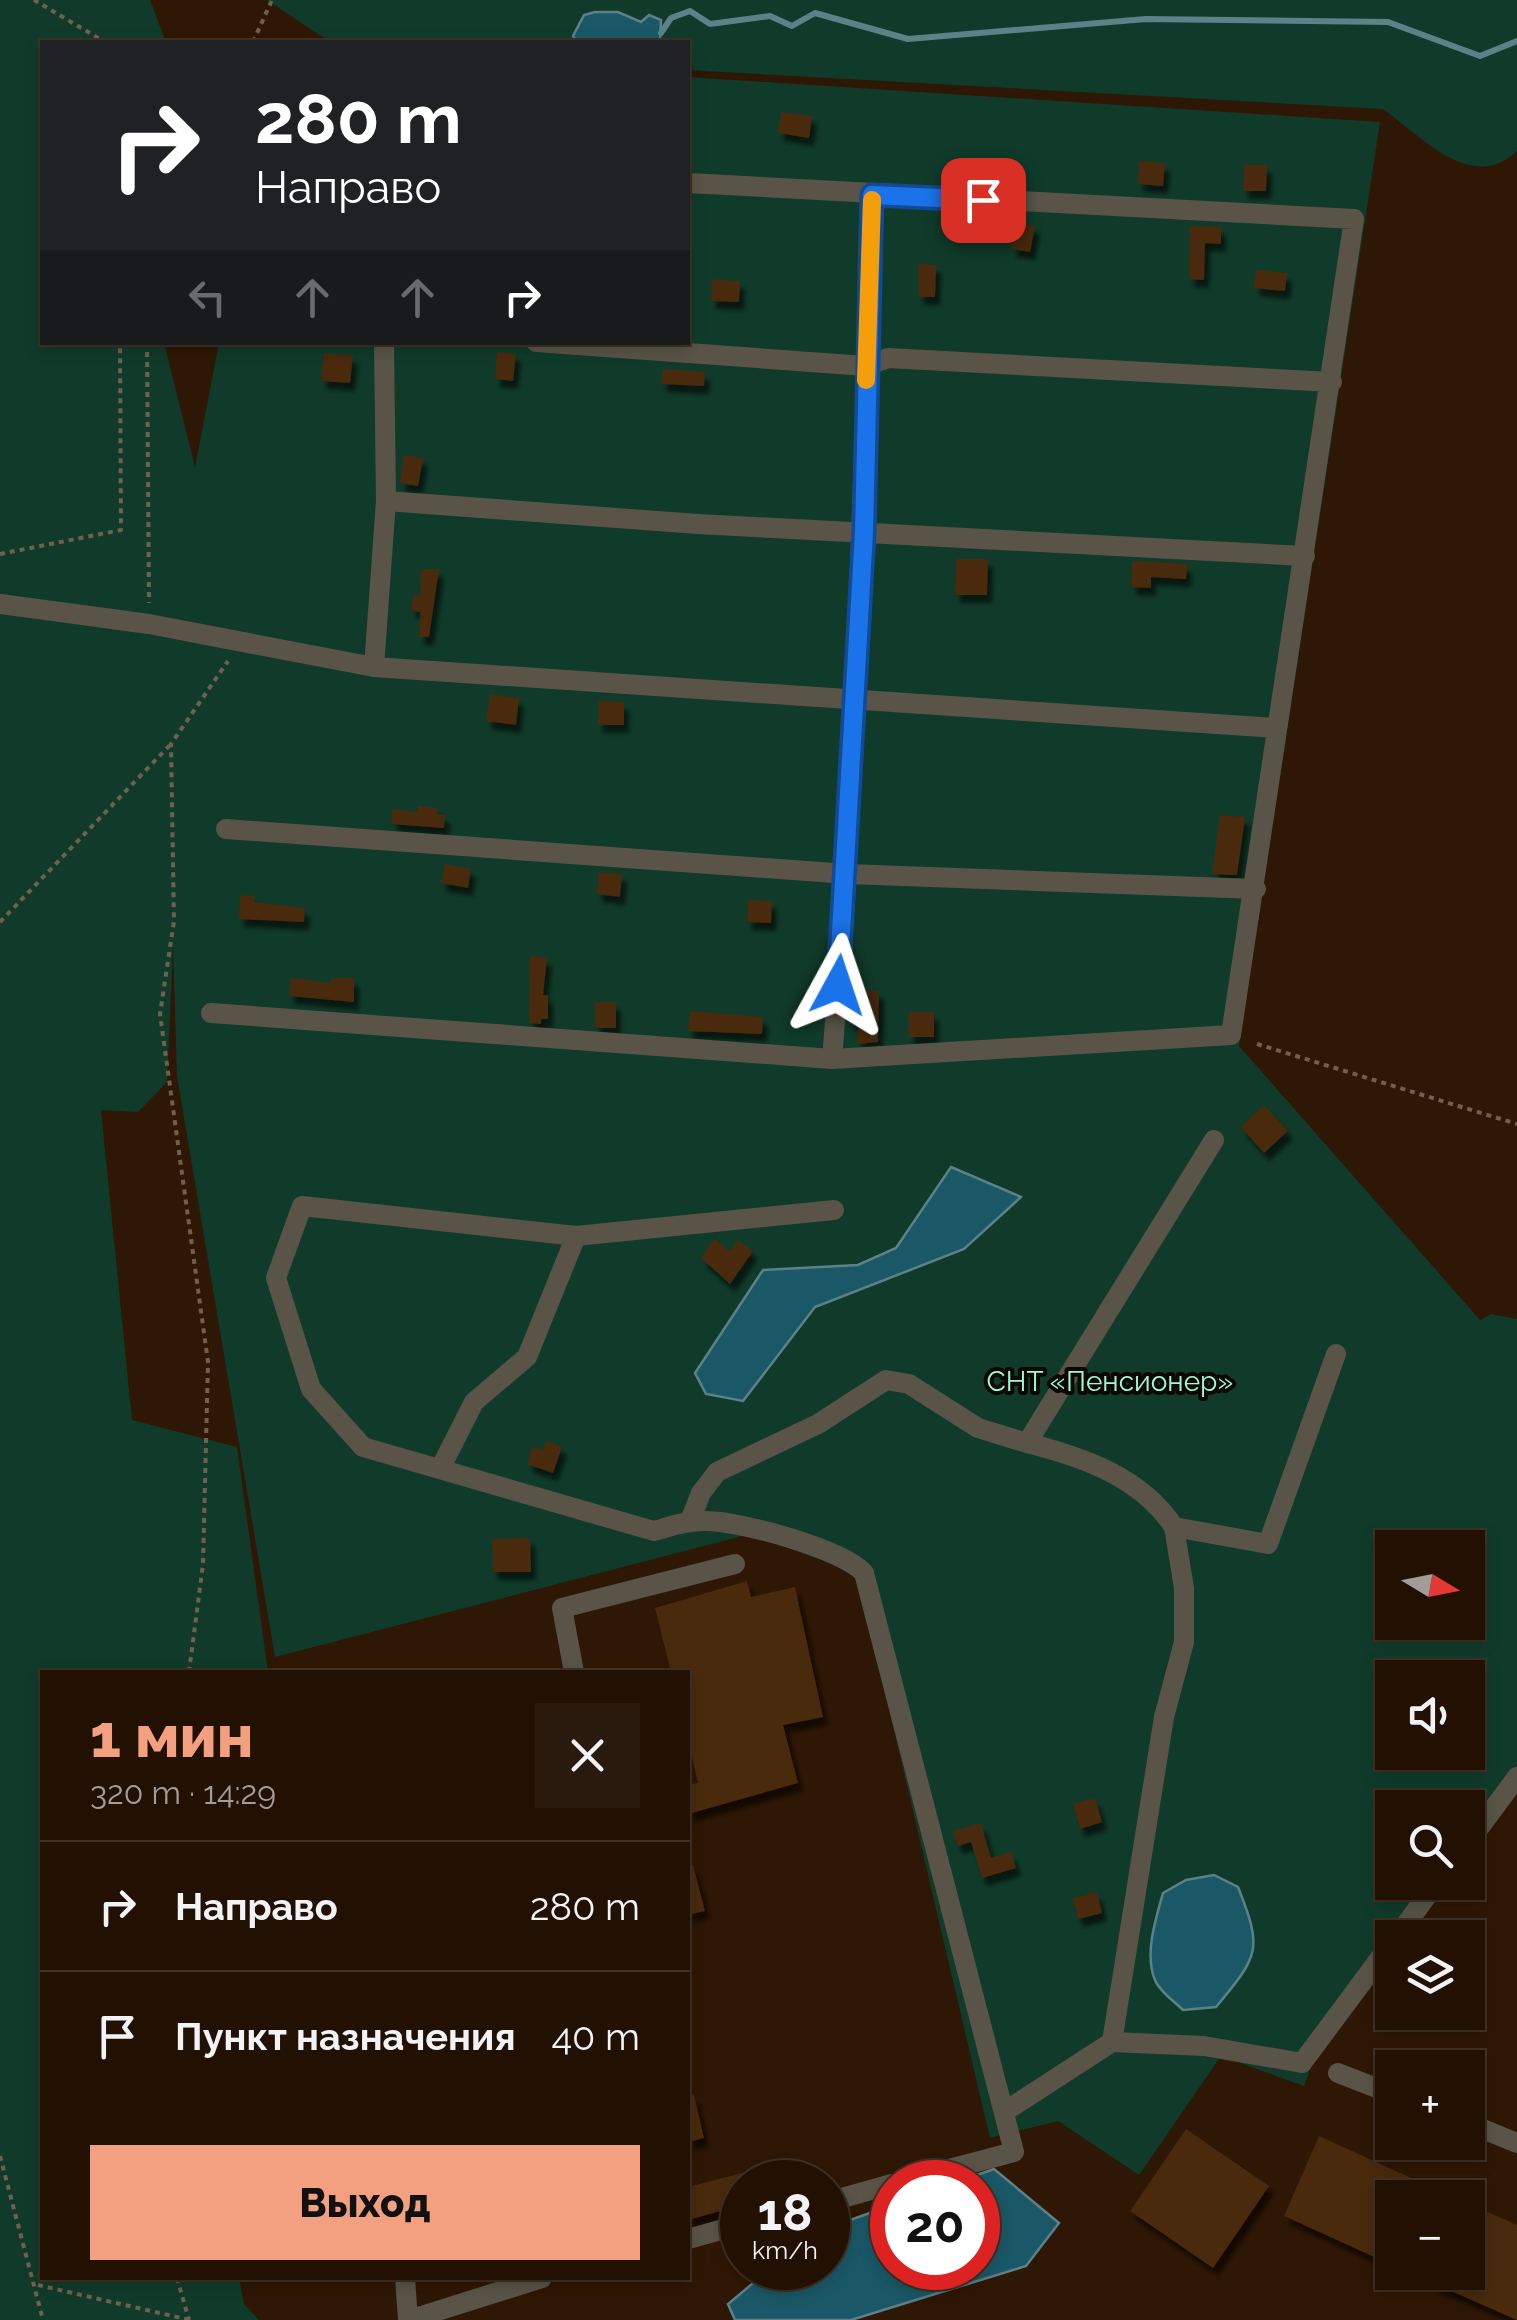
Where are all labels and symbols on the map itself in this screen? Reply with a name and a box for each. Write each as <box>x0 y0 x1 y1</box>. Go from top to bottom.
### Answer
pin <box>941 158 1026 243</box>
position arrow <box>786 933 890 1037</box>
park label: СНТ «Пенсионер» <box>987 1365 1233 1398</box>
north arrow <box>1375 1530 1485 1640</box>
speed limit sign: 20 <box>870 2160 1000 2290</box>

